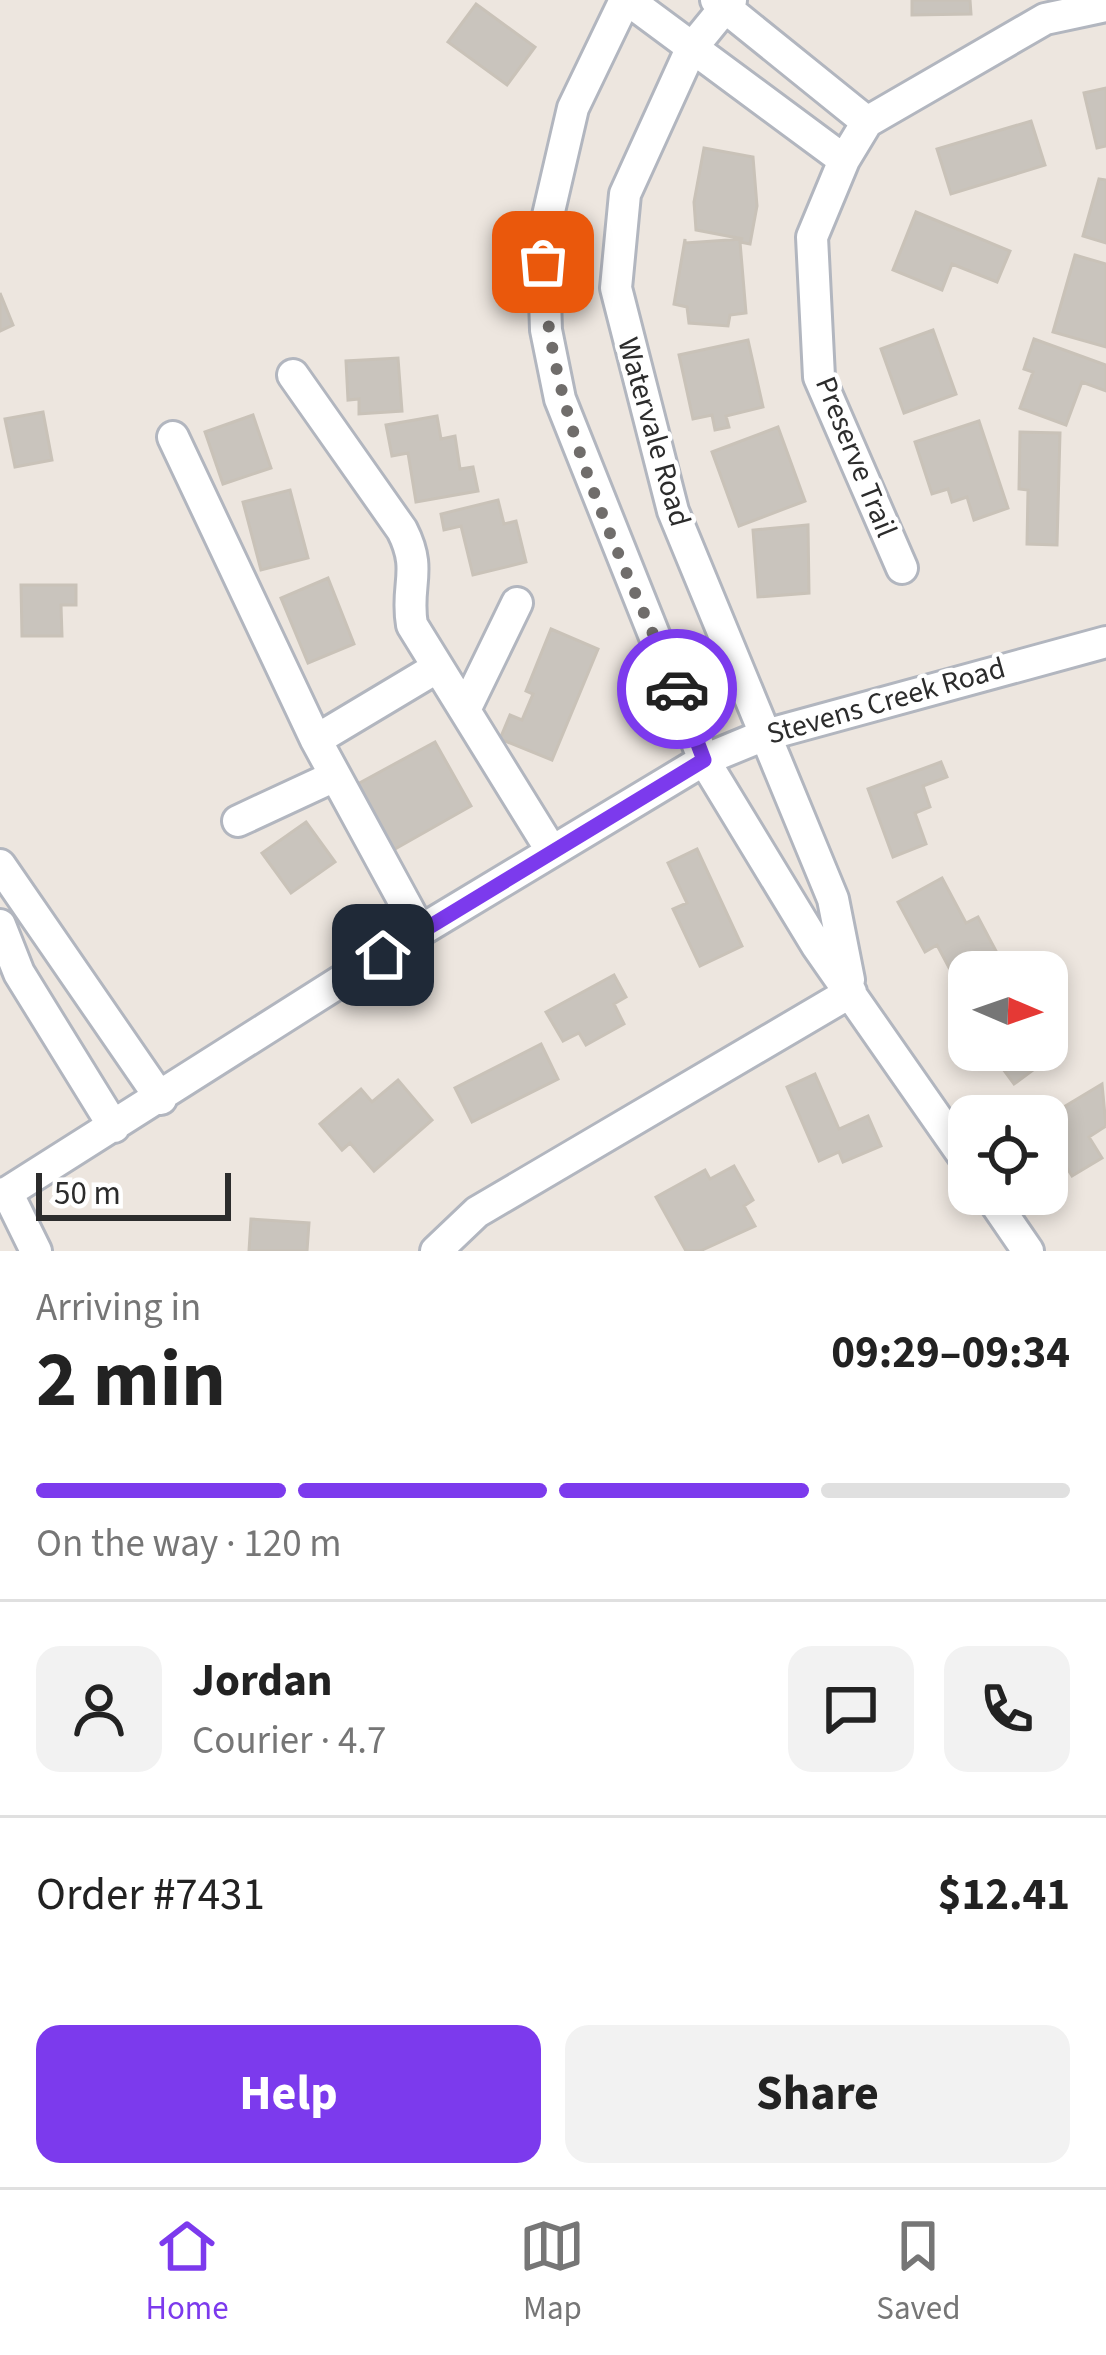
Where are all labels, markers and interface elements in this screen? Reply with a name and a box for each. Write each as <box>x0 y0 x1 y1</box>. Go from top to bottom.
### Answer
pin <box>492 211 594 313</box>
icon: bag <box>510 229 576 295</box>
street label: Watervale Road <box>606 332 702 532</box>
street label: Preserve Trail <box>804 370 908 544</box>
courier <box>617 629 737 749</box>
street label: Stevens Creek Road <box>762 646 1010 756</box>
icon: car <box>644 656 710 722</box>
pin <box>332 904 434 1006</box>
icon: home <box>350 922 416 988</box>
north arrow <box>948 951 1068 1071</box>
map controls <box>948 951 1068 1215</box>
button: locate <box>948 1095 1068 1215</box>
scale bar <box>36 1167 231 1220</box>
text: 50 m <box>54 1170 121 1217</box>
text: Arriving in <box>36 1280 201 1336</box>
text: 09:29–09:34 <box>831 1321 1070 1385</box>
text: 2 min <box>36 1325 226 1436</box>
text: On the way · 120 m <box>36 1516 342 1572</box>
button: person <box>36 1646 162 1772</box>
button: chat <box>788 1646 914 1772</box>
button: phone <box>944 1646 1070 1772</box>
text: Jordan <box>192 1649 333 1713</box>
text: Courier · 4.7 <box>192 1713 386 1769</box>
text: Order #7431 <box>36 1863 265 1927</box>
text: $12.41 <box>938 1863 1070 1927</box>
button: Help <box>36 2025 541 2163</box>
button: Share <box>565 2025 1070 2163</box>
tab: Home <box>145 2213 229 2332</box>
tab: Map <box>519 2213 585 2332</box>
tab: Saved <box>876 2213 961 2332</box>

